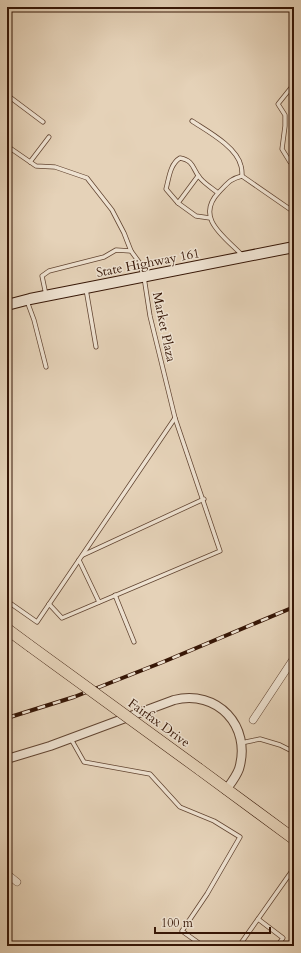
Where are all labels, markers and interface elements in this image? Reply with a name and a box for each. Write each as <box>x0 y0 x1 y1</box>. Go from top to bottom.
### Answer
street label: State Highway 161 <box>95 244 201 282</box>
street label: Market Plaza <box>148 290 180 364</box>
street label: Fairfax Drive <box>124 694 194 752</box>
scale bar <box>155 909 270 935</box>
text: 100 m <box>161 915 194 931</box>

